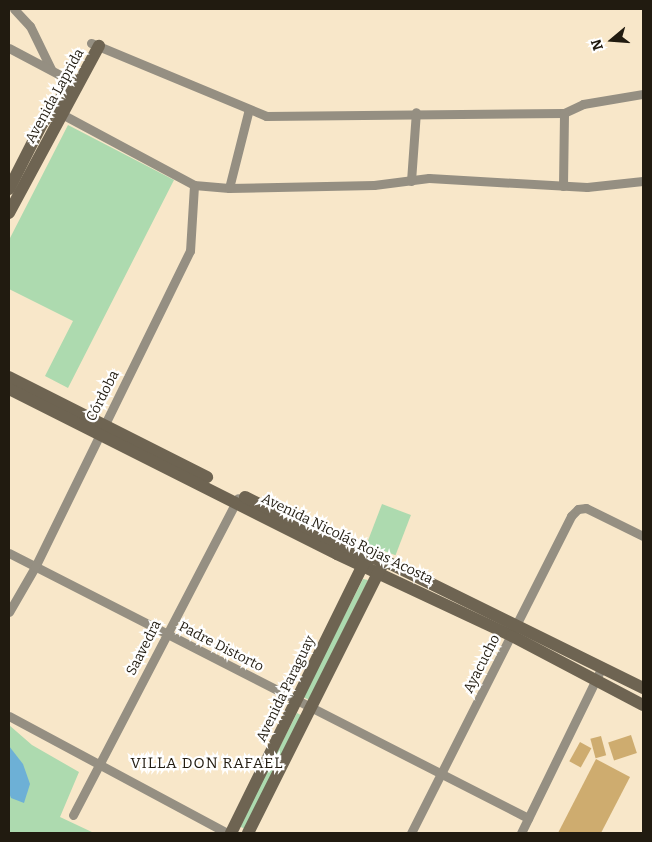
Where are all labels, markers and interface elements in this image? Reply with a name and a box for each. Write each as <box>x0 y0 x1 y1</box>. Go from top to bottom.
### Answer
north arrow <box>587 15 637 65</box>
text: N <box>588 37 607 53</box>
street label: Avenida Laprida <box>22 46 88 146</box>
street label: Córdoba <box>83 368 123 424</box>
street label: Avenida Nicolás Rojas Acosta <box>259 490 435 588</box>
street label: Saavedra <box>123 618 165 678</box>
street label: Padre Distorto <box>176 618 266 676</box>
street label: Ayacucho <box>460 632 504 696</box>
street label: Avenida Paraguay <box>253 633 319 745</box>
district label: VILLA DON RAFAEL <box>128 755 286 773</box>

